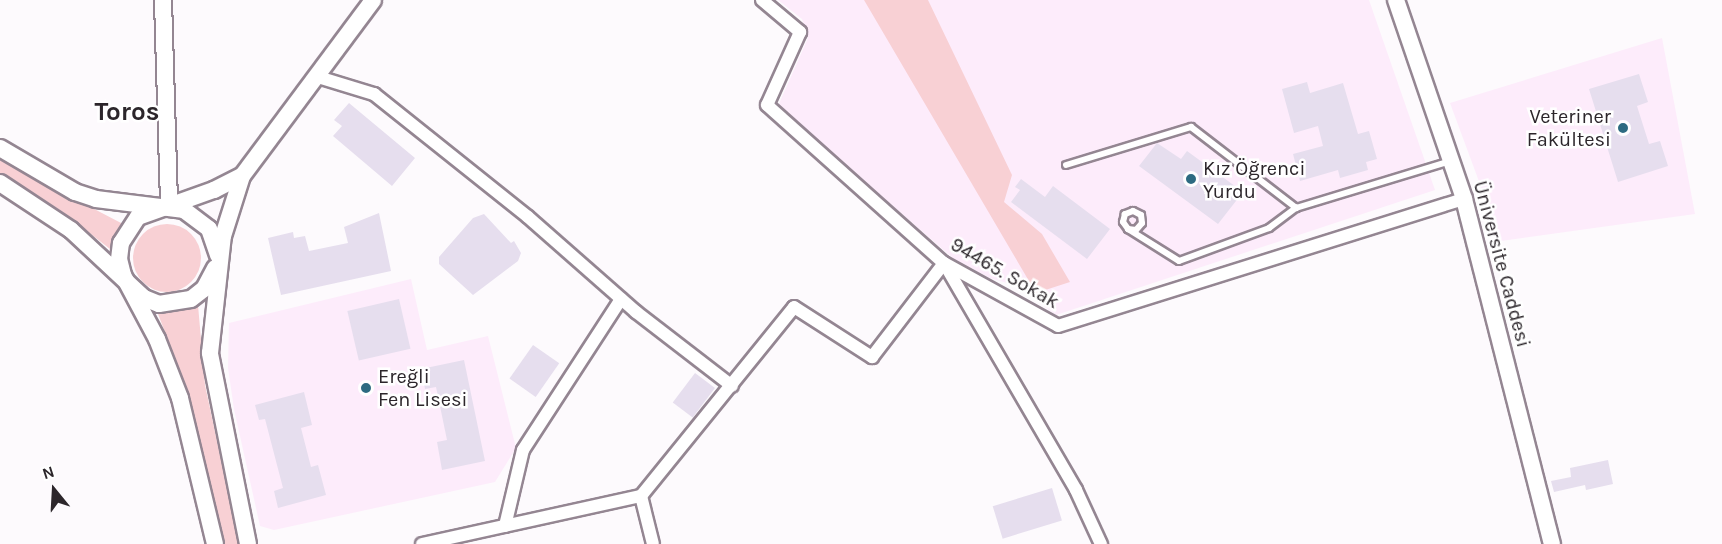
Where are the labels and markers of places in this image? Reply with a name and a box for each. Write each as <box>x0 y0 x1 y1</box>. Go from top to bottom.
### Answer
place label: Veteriner Fakültesi <box>1527 104 1611 151</box>
marker: Veteriner Fakültesi <box>1616 121 1630 135</box>
place label: Kız Öğrenci Yurdu <box>1203 156 1305 203</box>
marker: Kız Öğrenci Yurdu <box>1184 172 1198 186</box>
place label: Ereğli Fen Lisesi <box>378 365 468 412</box>
marker: Ereğli Fen Lisesi <box>359 381 373 395</box>

